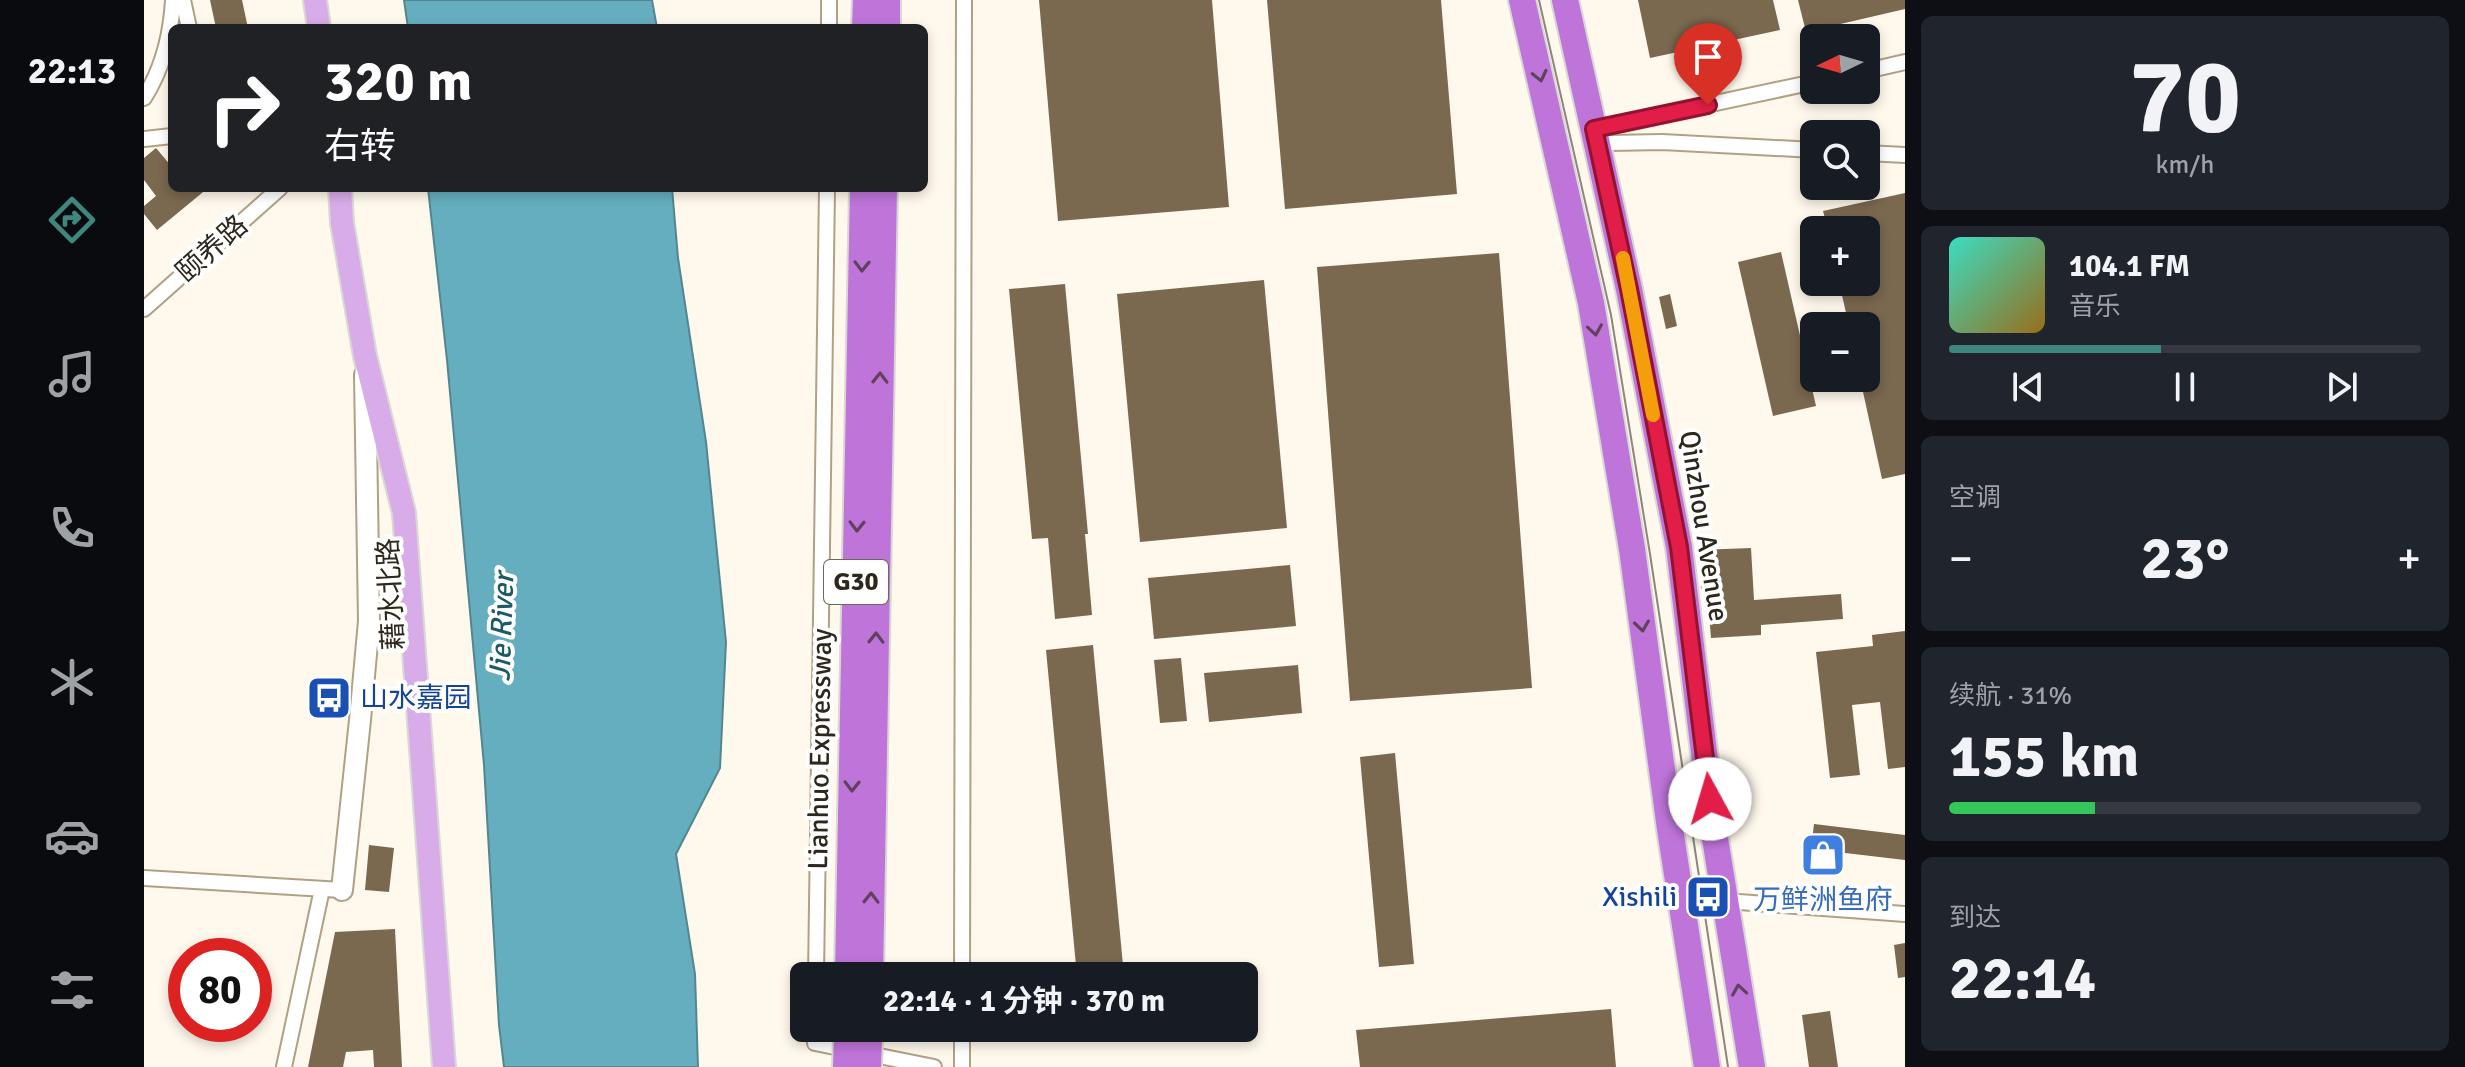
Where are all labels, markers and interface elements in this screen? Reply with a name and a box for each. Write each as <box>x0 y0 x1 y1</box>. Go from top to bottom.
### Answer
pin <box>1674 23 1742 105</box>
north arrow <box>1800 24 1880 104</box>
map controls <box>1800 24 1880 392</box>
text: 70 <box>2129 33 2241 161</box>
icon: arrive <box>1686 35 1730 79</box>
text: 320 m <box>324 47 472 116</box>
text: 22:13 <box>28 49 116 94</box>
icon: right <box>192 56 296 160</box>
one-way arrow <box>1531 69 1548 82</box>
button: search <box>1800 120 1880 200</box>
text: 右转 <box>324 124 396 169</box>
text: km/h <box>2156 149 2214 181</box>
icon: directions <box>44 192 100 248</box>
street label: 颐养路 <box>169 208 255 290</box>
button: + <box>1800 216 1880 296</box>
text: 104.1 FM <box>2069 248 2190 285</box>
one-way arrow <box>853 260 871 273</box>
text: 音乐 <box>2069 291 2121 323</box>
button: − <box>1800 312 1880 392</box>
one-way arrow <box>1586 323 1603 337</box>
icon: music <box>44 346 100 402</box>
icon: previous <box>2006 365 2050 409</box>
icon: pause <box>2163 365 2207 409</box>
icon: next <box>2320 365 2364 409</box>
one-way arrow <box>872 371 889 384</box>
street label: Qinzhou Avenue <box>1672 428 1736 624</box>
text: 空调 <box>1949 482 2001 514</box>
icon: phone <box>44 500 100 556</box>
one-way arrow <box>848 520 866 533</box>
text: 23° <box>2141 522 2229 596</box>
text: − <box>1949 532 1973 586</box>
text: + <box>2397 532 2421 586</box>
street label: 藉水北路 <box>371 537 411 651</box>
road number: G30 <box>824 560 888 604</box>
water label: Jie River <box>482 568 523 682</box>
one-way arrow <box>1633 619 1650 633</box>
street label: Lianhuo Expressway <box>801 628 839 870</box>
one-way arrow <box>867 631 885 644</box>
icon: climate <box>44 654 100 710</box>
bus stop icon: 山水嘉园 <box>305 674 353 722</box>
text: 续航 · 31% <box>1949 680 2072 712</box>
place label: 山水嘉园 <box>360 681 472 715</box>
text: 155 km <box>1949 720 2139 794</box>
position arrow <box>1668 757 1752 841</box>
one-way arrow <box>843 780 860 793</box>
icon: car <box>44 808 100 864</box>
shop icon: 万鲜洲鱼府 <box>1799 831 1847 879</box>
bus stop icon: Xishili <box>1684 873 1732 921</box>
place label: Xishili <box>1602 880 1677 914</box>
place label: 万鲜洲鱼府 <box>1753 883 1893 917</box>
one-way arrow <box>863 891 880 904</box>
text: 到达 <box>1949 902 2001 934</box>
speed limit sign: 80 <box>168 938 272 1042</box>
text: 22:14 <box>1949 942 2096 1016</box>
icon: filters <box>44 962 100 1018</box>
text: 22:14 · 1 分钟 · 370 m <box>883 983 1165 1020</box>
one-way arrow <box>1731 983 1748 997</box>

